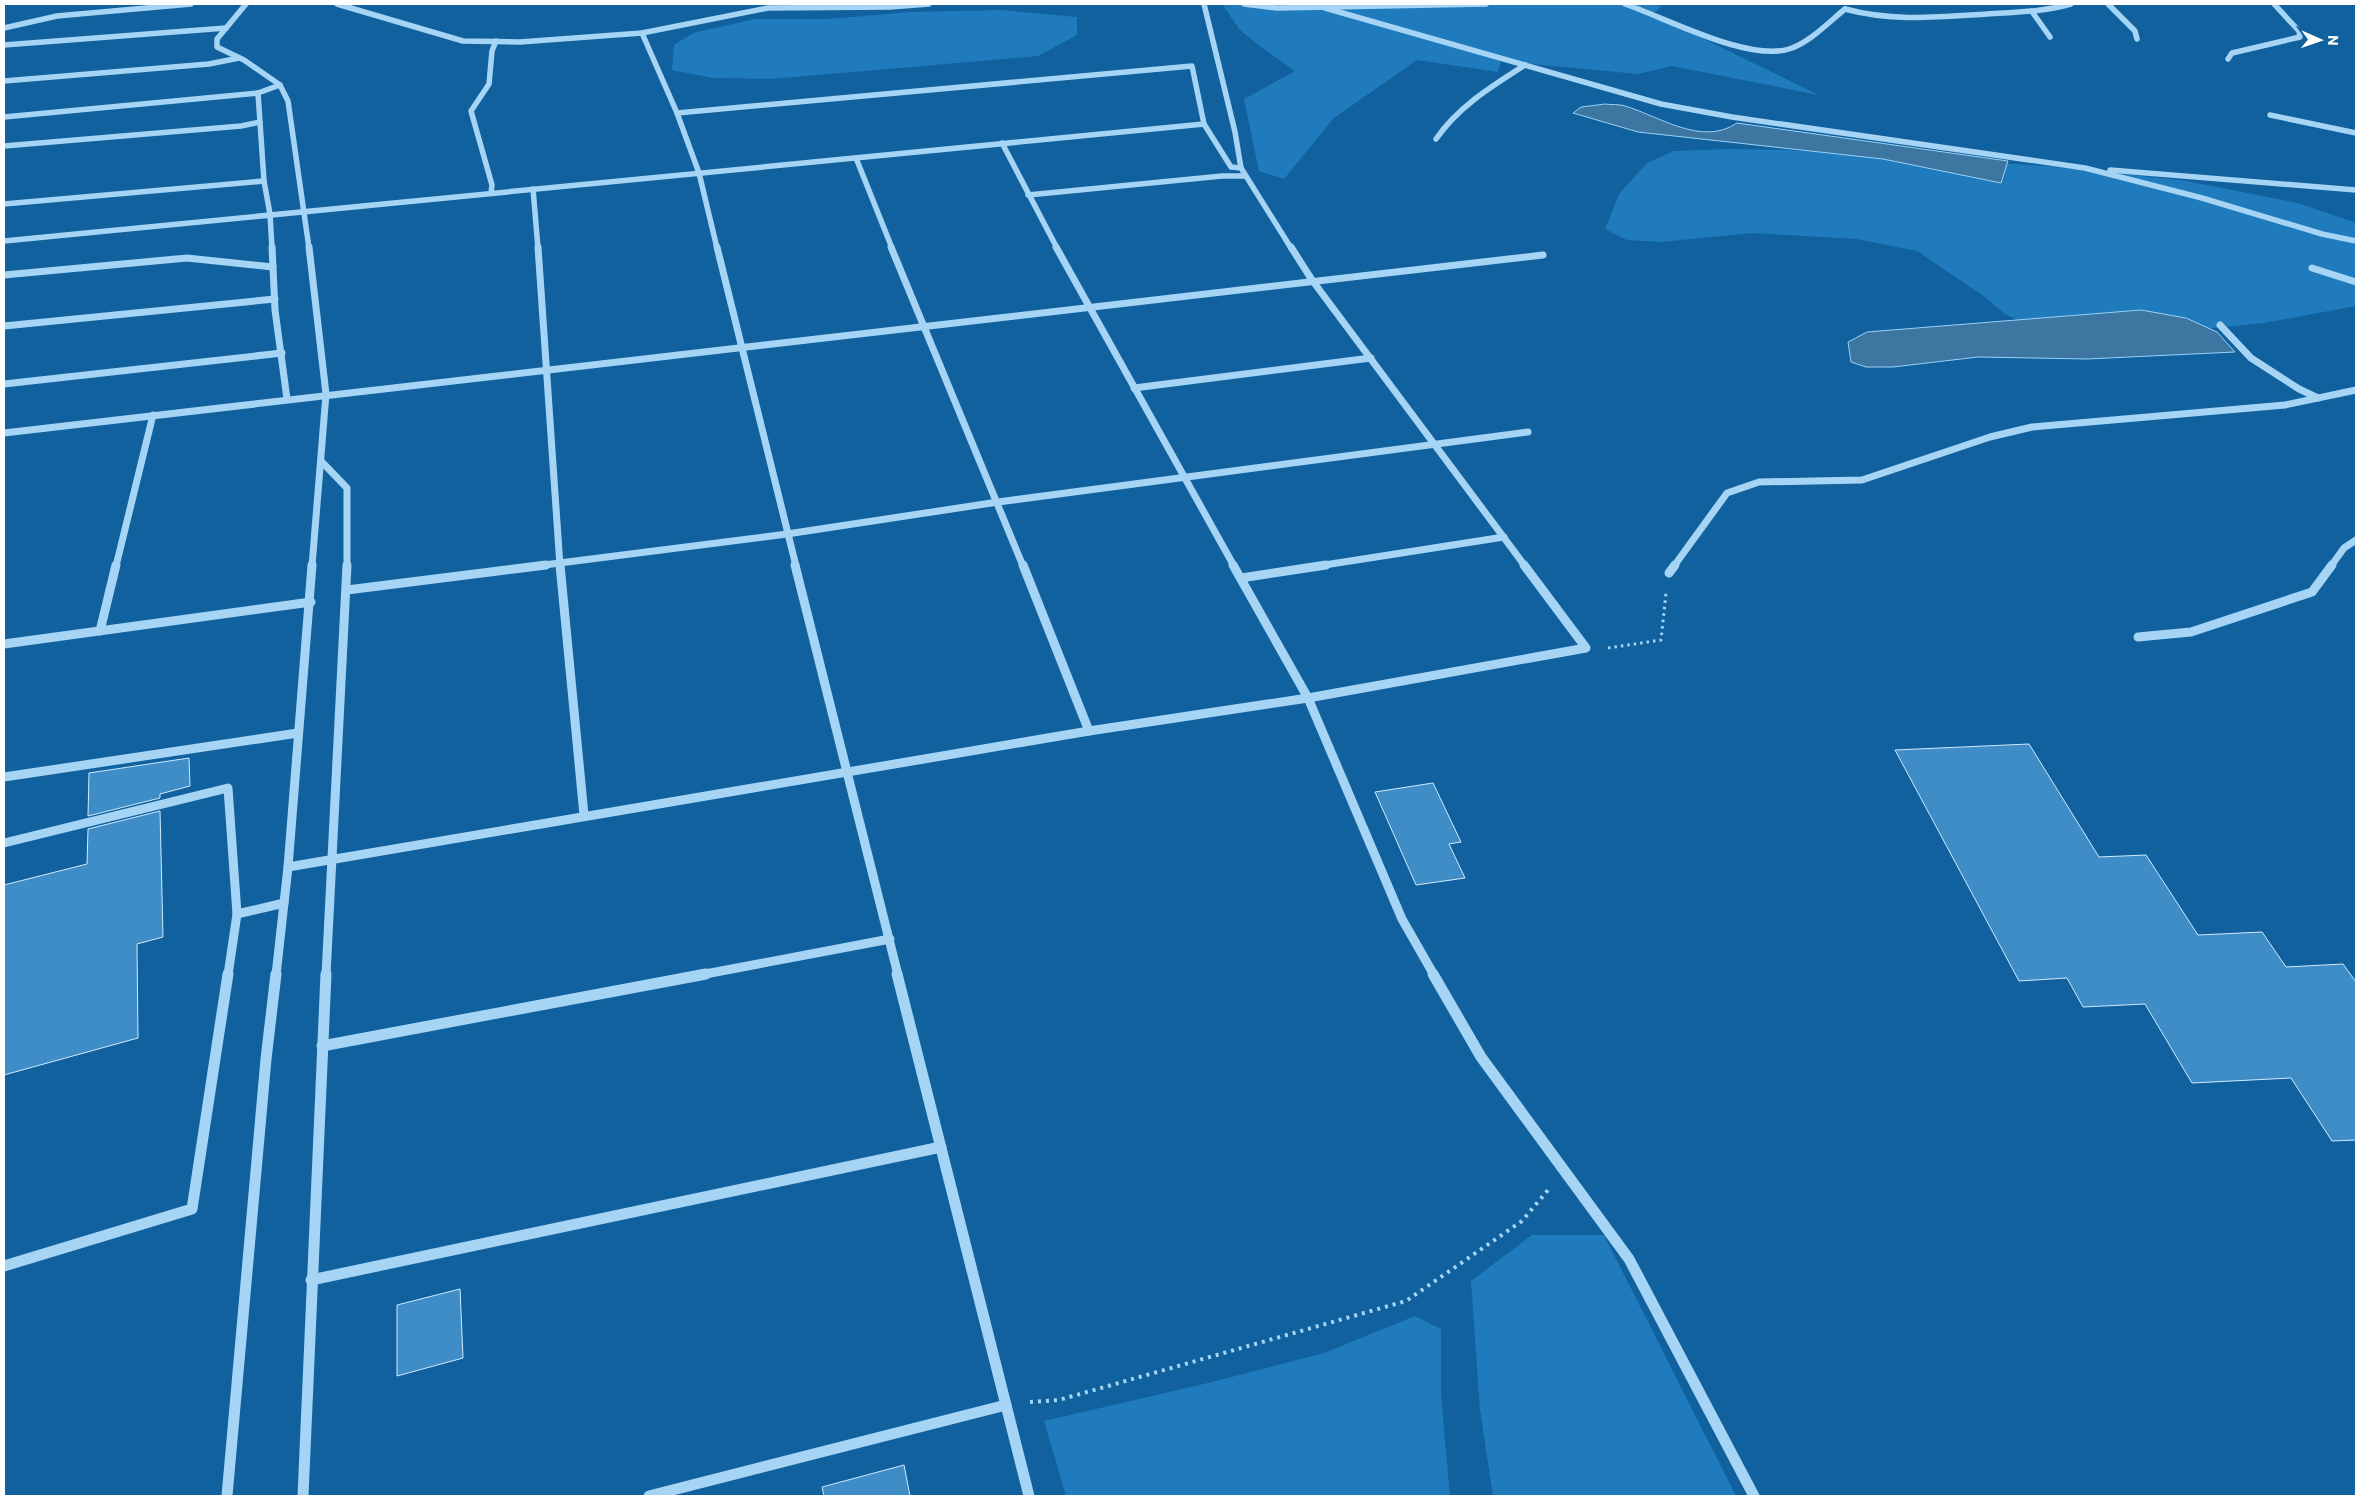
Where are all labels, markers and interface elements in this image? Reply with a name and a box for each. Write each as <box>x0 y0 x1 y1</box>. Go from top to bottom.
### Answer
north arrow <box>2295 15 2345 65</box>
text: N <box>2325 35 2342 46</box>

